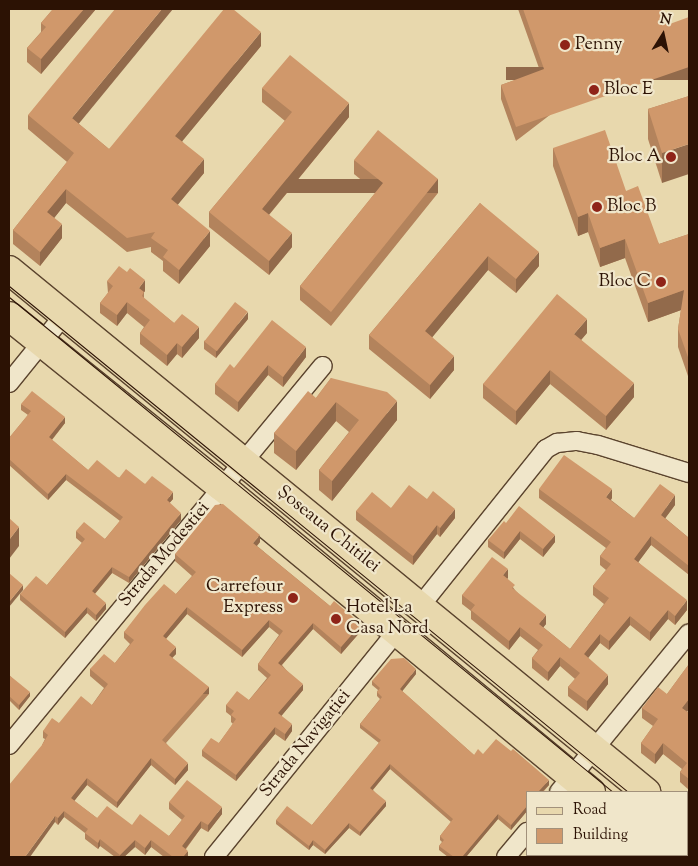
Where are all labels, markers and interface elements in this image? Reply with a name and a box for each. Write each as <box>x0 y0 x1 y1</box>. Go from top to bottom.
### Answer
text: N <box>658 9 673 31</box>
north arrow <box>638 10 688 60</box>
place label: Penny <box>575 34 622 56</box>
marker: Penny <box>559 39 571 51</box>
place label: Bloc E <box>604 79 653 101</box>
marker: Bloc E <box>588 84 600 96</box>
place label: Bloc A <box>608 146 661 168</box>
marker: Bloc A <box>665 151 677 163</box>
place label: Bloc B <box>607 196 656 218</box>
marker: Bloc B <box>591 201 603 213</box>
place label: Bloc C <box>599 271 651 293</box>
marker: Bloc C <box>655 276 667 288</box>
street label: Șoseaua Chitilei <box>272 482 384 578</box>
street label: Strada Modestiei <box>115 498 215 612</box>
place label: Carrefour Express <box>206 577 283 620</box>
marker: Carrefour Express <box>287 592 299 604</box>
place label: Hotel La Casa Nord <box>346 598 429 640</box>
marker: Hotel La Casa Nord <box>330 613 342 625</box>
street label: Strada Navigației <box>256 686 356 802</box>
legend <box>526 791 688 856</box>
text: Road <box>573 800 607 821</box>
text: Building <box>573 825 628 846</box>

